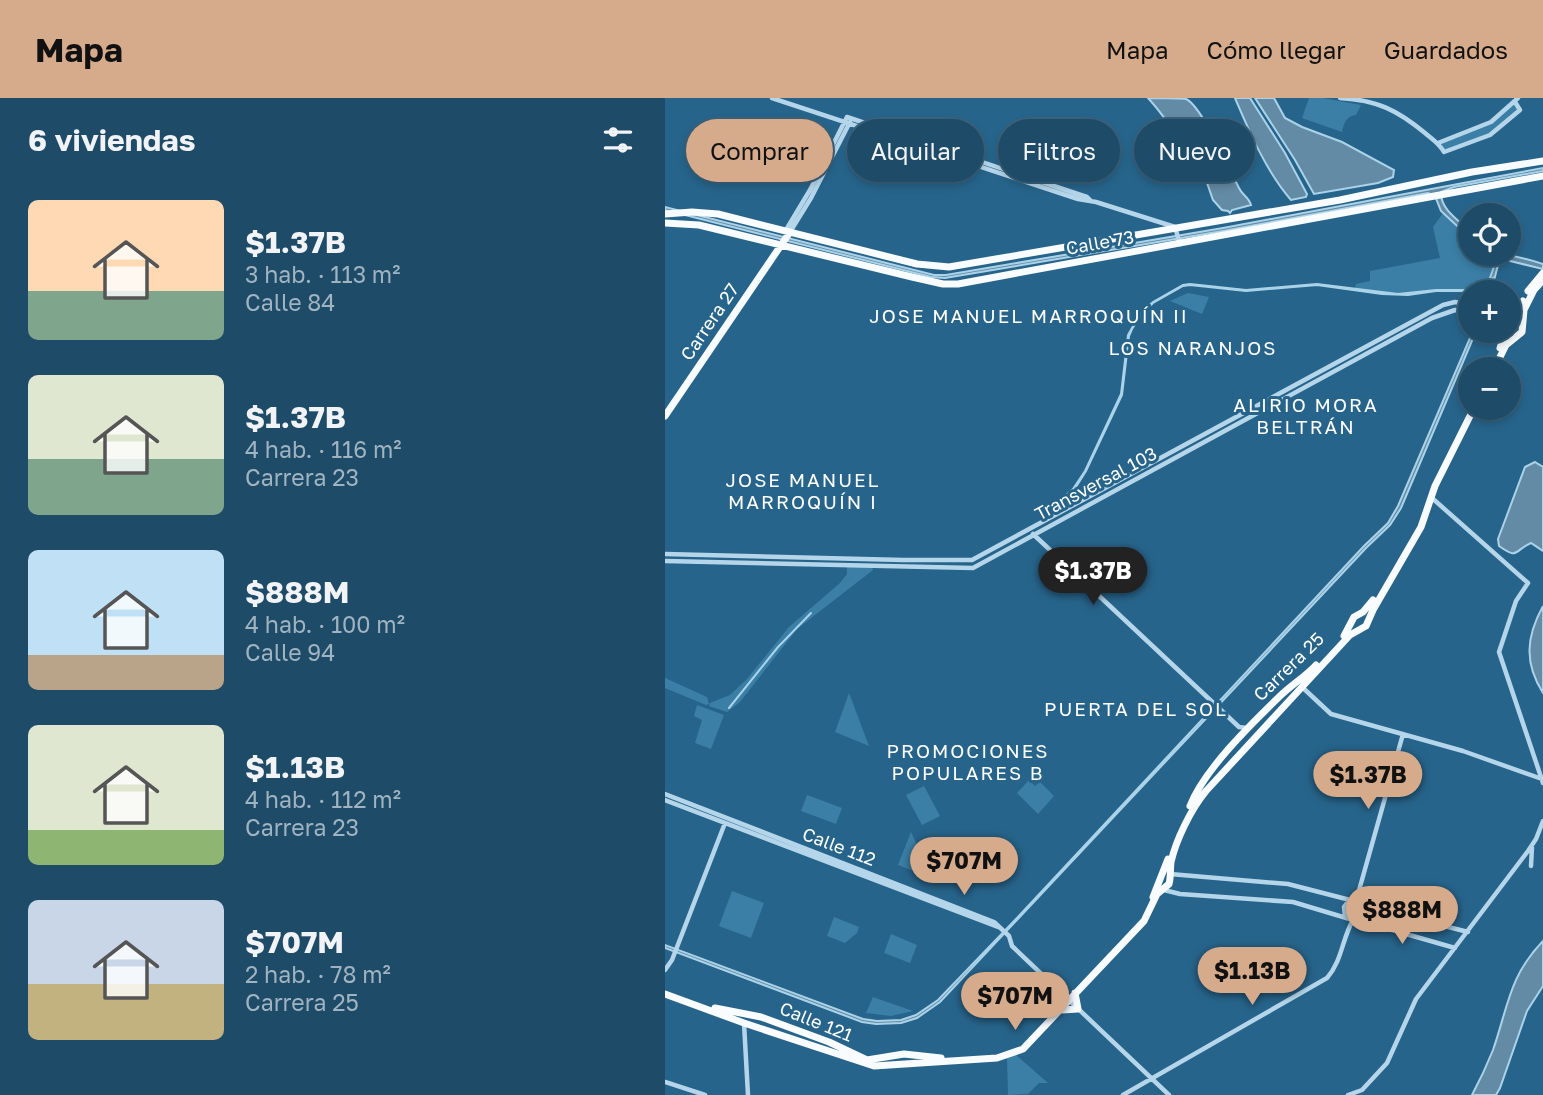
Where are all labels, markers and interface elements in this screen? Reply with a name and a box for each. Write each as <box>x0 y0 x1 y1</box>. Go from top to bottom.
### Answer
text: Mapa <box>35 30 123 69</box>
text: Mapa <box>1106 35 1169 64</box>
text: Cómo llegar <box>1207 35 1346 64</box>
text: Guardados <box>1384 35 1508 64</box>
chip: Comprar <box>686 119 833 182</box>
chip: Alquilar <box>847 119 984 182</box>
chip: Filtros <box>998 119 1120 182</box>
chip: Nuevo <box>1134 119 1255 182</box>
icon: filters <box>599 121 637 159</box>
text: 6 viviendas <box>28 122 196 158</box>
map controls <box>1458 203 1521 420</box>
button: locate <box>1458 203 1521 266</box>
text: $1.37B <box>245 224 346 260</box>
street label: Calle 73 <box>1064 225 1136 259</box>
icon: home <box>84 228 168 312</box>
text: 3 hab. · 113 m² <box>245 260 400 288</box>
street label: Carrera 27 <box>675 279 743 364</box>
button: + <box>1458 280 1521 343</box>
text: Calle 84 <box>245 288 335 316</box>
district label: JOSE MANUEL MARROQUÍN II <box>869 304 1189 327</box>
district label: LOS NARANJOS <box>1108 336 1278 359</box>
button: − <box>1458 357 1521 420</box>
district label: ALIRIO MORA BELTRÁN <box>1233 393 1379 438</box>
text: $1.37B <box>245 399 346 435</box>
icon: home <box>84 403 168 487</box>
text: 4 hab. · 116 m² <box>245 435 402 463</box>
street label: Transversal 103 <box>1031 442 1160 524</box>
text: Carrera 23 <box>245 463 359 491</box>
district label: JOSE MANUEL MARROQUÍN I <box>726 468 880 513</box>
pin: $1.37B <box>1036 547 1150 607</box>
text: $1.37B <box>1054 556 1132 584</box>
text: $888M <box>245 574 349 610</box>
icon: home <box>84 578 168 662</box>
text: 4 hab. · 100 m² <box>245 610 405 638</box>
street label: Carrera 25 <box>1249 627 1328 705</box>
text: Calle 94 <box>245 638 335 666</box>
district label: PUERTA DEL SOL <box>1044 697 1228 720</box>
district label: PROMOCIONES POPULARES B <box>887 739 1049 784</box>
text: $1.13B <box>245 749 345 785</box>
pin: $1.37B <box>1311 752 1425 811</box>
icon: home <box>84 753 168 837</box>
text: $1.37B <box>1329 760 1407 788</box>
text: 4 hab. · 112 m² <box>245 785 401 813</box>
text: Carrera 23 <box>245 813 359 841</box>
street label: Calle 112 <box>800 822 879 870</box>
pin: $707M <box>915 838 1013 897</box>
text: $707M <box>926 846 1002 874</box>
pin: $888M <box>1353 886 1451 946</box>
text: $888M <box>1362 895 1442 923</box>
text: $707M <box>245 924 344 960</box>
icon: home <box>84 928 168 1012</box>
pin: $1.13B <box>1195 948 1309 1007</box>
text: $1.13B <box>1214 956 1290 984</box>
text: 2 hab. · 78 m² <box>245 960 391 988</box>
pin: $707M <box>966 972 1064 1032</box>
text: $707M <box>977 981 1053 1009</box>
text: Carrera 25 <box>245 988 359 1016</box>
street label: Calle 121 <box>777 997 856 1046</box>

